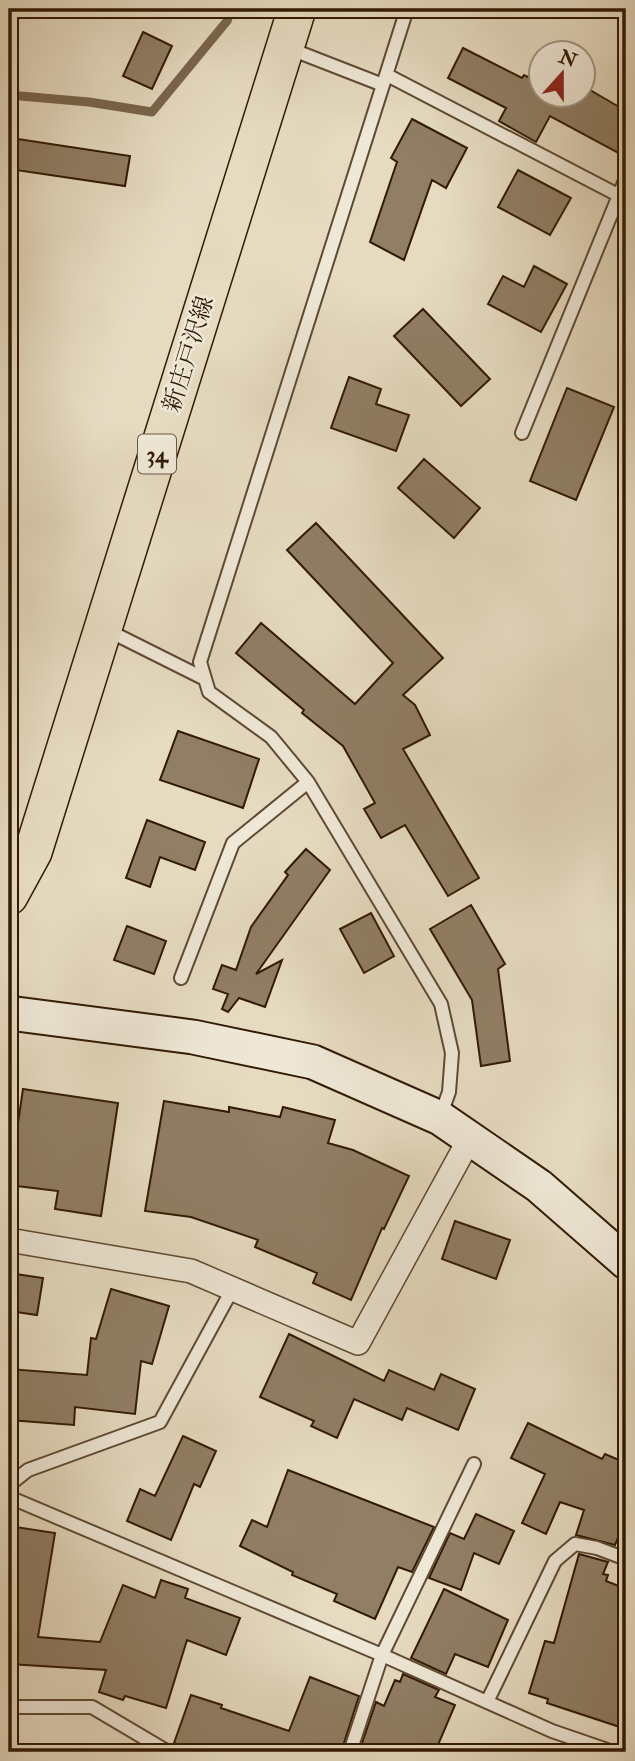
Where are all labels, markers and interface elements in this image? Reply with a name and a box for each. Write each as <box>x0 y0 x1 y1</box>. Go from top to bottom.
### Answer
north arrow <box>526 38 596 108</box>
text: N <box>555 44 581 74</box>
street label: 新庄戸沢線 <box>156 292 221 416</box>
road number: 34 <box>138 435 176 474</box>

